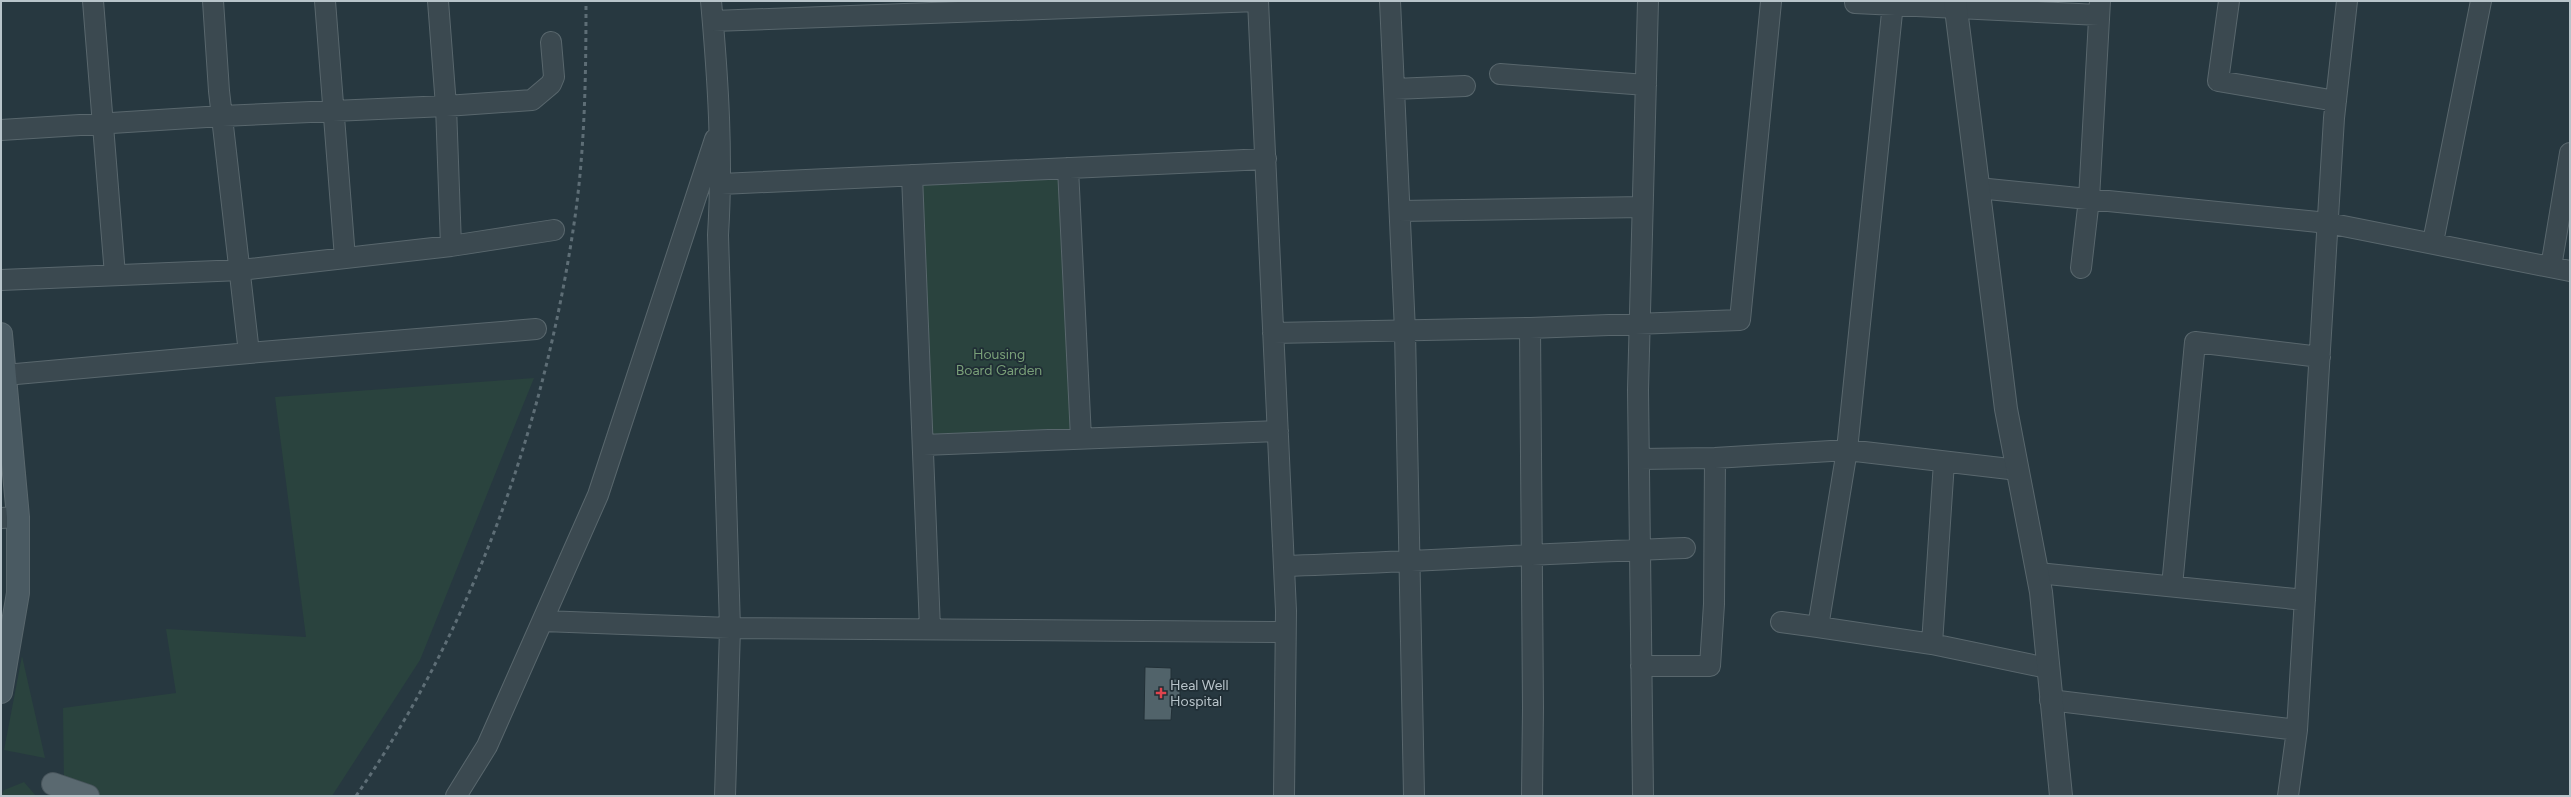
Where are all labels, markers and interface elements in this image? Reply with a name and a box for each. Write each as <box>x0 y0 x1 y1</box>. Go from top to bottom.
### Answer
park label: Housing Board Garden <box>956 346 1042 379</box>
place label: Heal Well Hospital <box>1170 677 1229 710</box>
marker: Heal Well Hospital <box>1155 687 1167 699</box>

